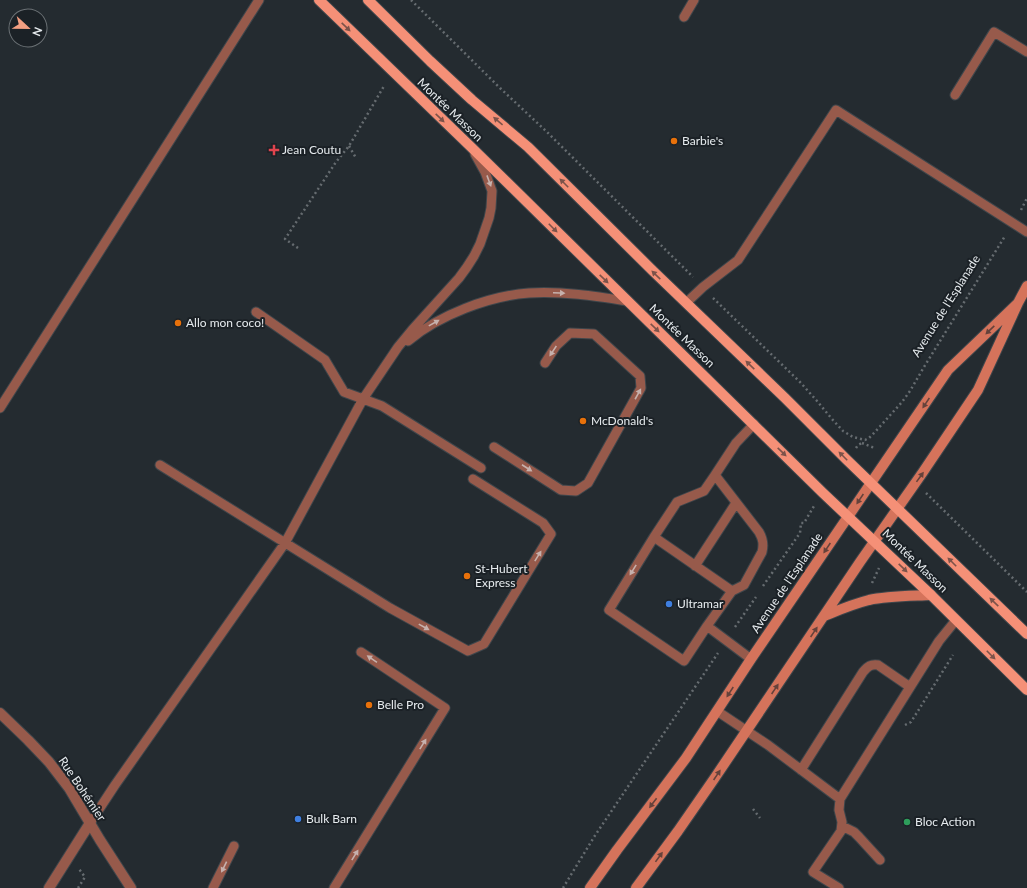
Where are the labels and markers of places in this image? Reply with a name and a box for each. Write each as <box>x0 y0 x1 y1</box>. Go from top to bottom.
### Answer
place label: Barbie's <box>682 133 723 148</box>
marker: Barbie's <box>669 136 679 146</box>
place label: Jean Coutu <box>282 142 341 157</box>
marker: Jean Coutu <box>269 145 279 155</box>
place label: Allo mon coco! <box>186 315 264 330</box>
marker: Allo mon coco! <box>173 318 183 328</box>
place label: McDonald's <box>591 413 653 428</box>
marker: McDonald's <box>578 416 588 426</box>
place label: St-Hubert Express <box>475 561 528 590</box>
marker: St-Hubert Express <box>462 571 472 581</box>
place label: Ultramar <box>677 596 724 611</box>
marker: Ultramar <box>664 599 674 609</box>
place label: Belle Pro <box>377 697 424 712</box>
marker: Belle Pro <box>364 700 374 710</box>
place label: Bulk Barn <box>306 811 357 826</box>
marker: Bulk Barn <box>293 814 303 824</box>
place label: Bloc Action <box>915 814 975 829</box>
marker: Bloc Action <box>902 817 912 827</box>

